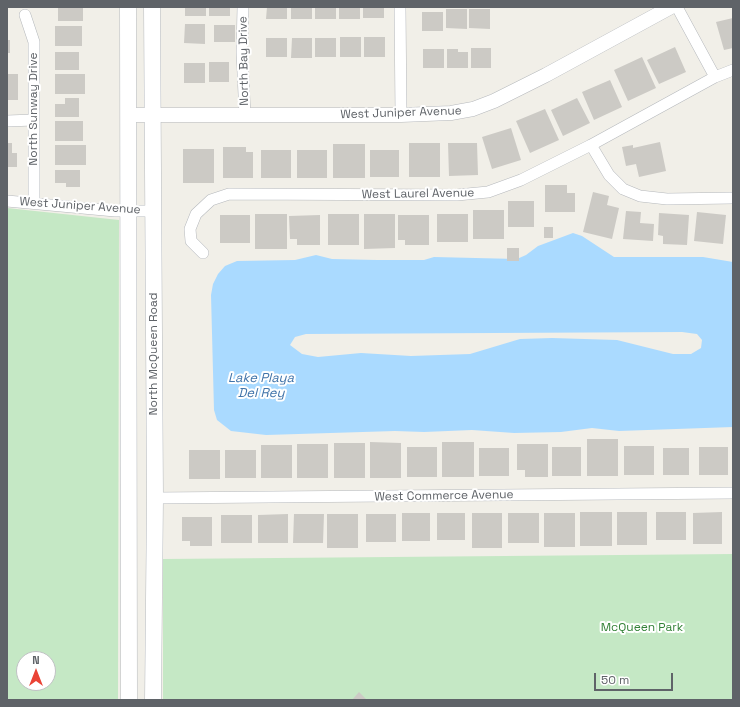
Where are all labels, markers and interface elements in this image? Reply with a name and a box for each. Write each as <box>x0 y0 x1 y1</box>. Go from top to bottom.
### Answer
street label: North Bay Drive <box>236 16 252 106</box>
street label: North Sunway Drive <box>27 52 41 166</box>
street label: West Juniper Avenue <box>340 104 462 122</box>
street label: West Laurel Avenue <box>362 186 474 202</box>
street label: West Juniper Avenue <box>19 195 141 217</box>
street label: North McQueen Road <box>147 293 161 415</box>
water label: Lake Playa Del Rey <box>228 370 294 401</box>
street label: West Commerce Avenue <box>374 488 514 504</box>
park label: McQueen Park <box>601 621 683 635</box>
north arrow <box>16 651 56 691</box>
text: N <box>32 653 40 667</box>
scale bar <box>596 665 675 691</box>
text: 50 m <box>601 672 629 688</box>

